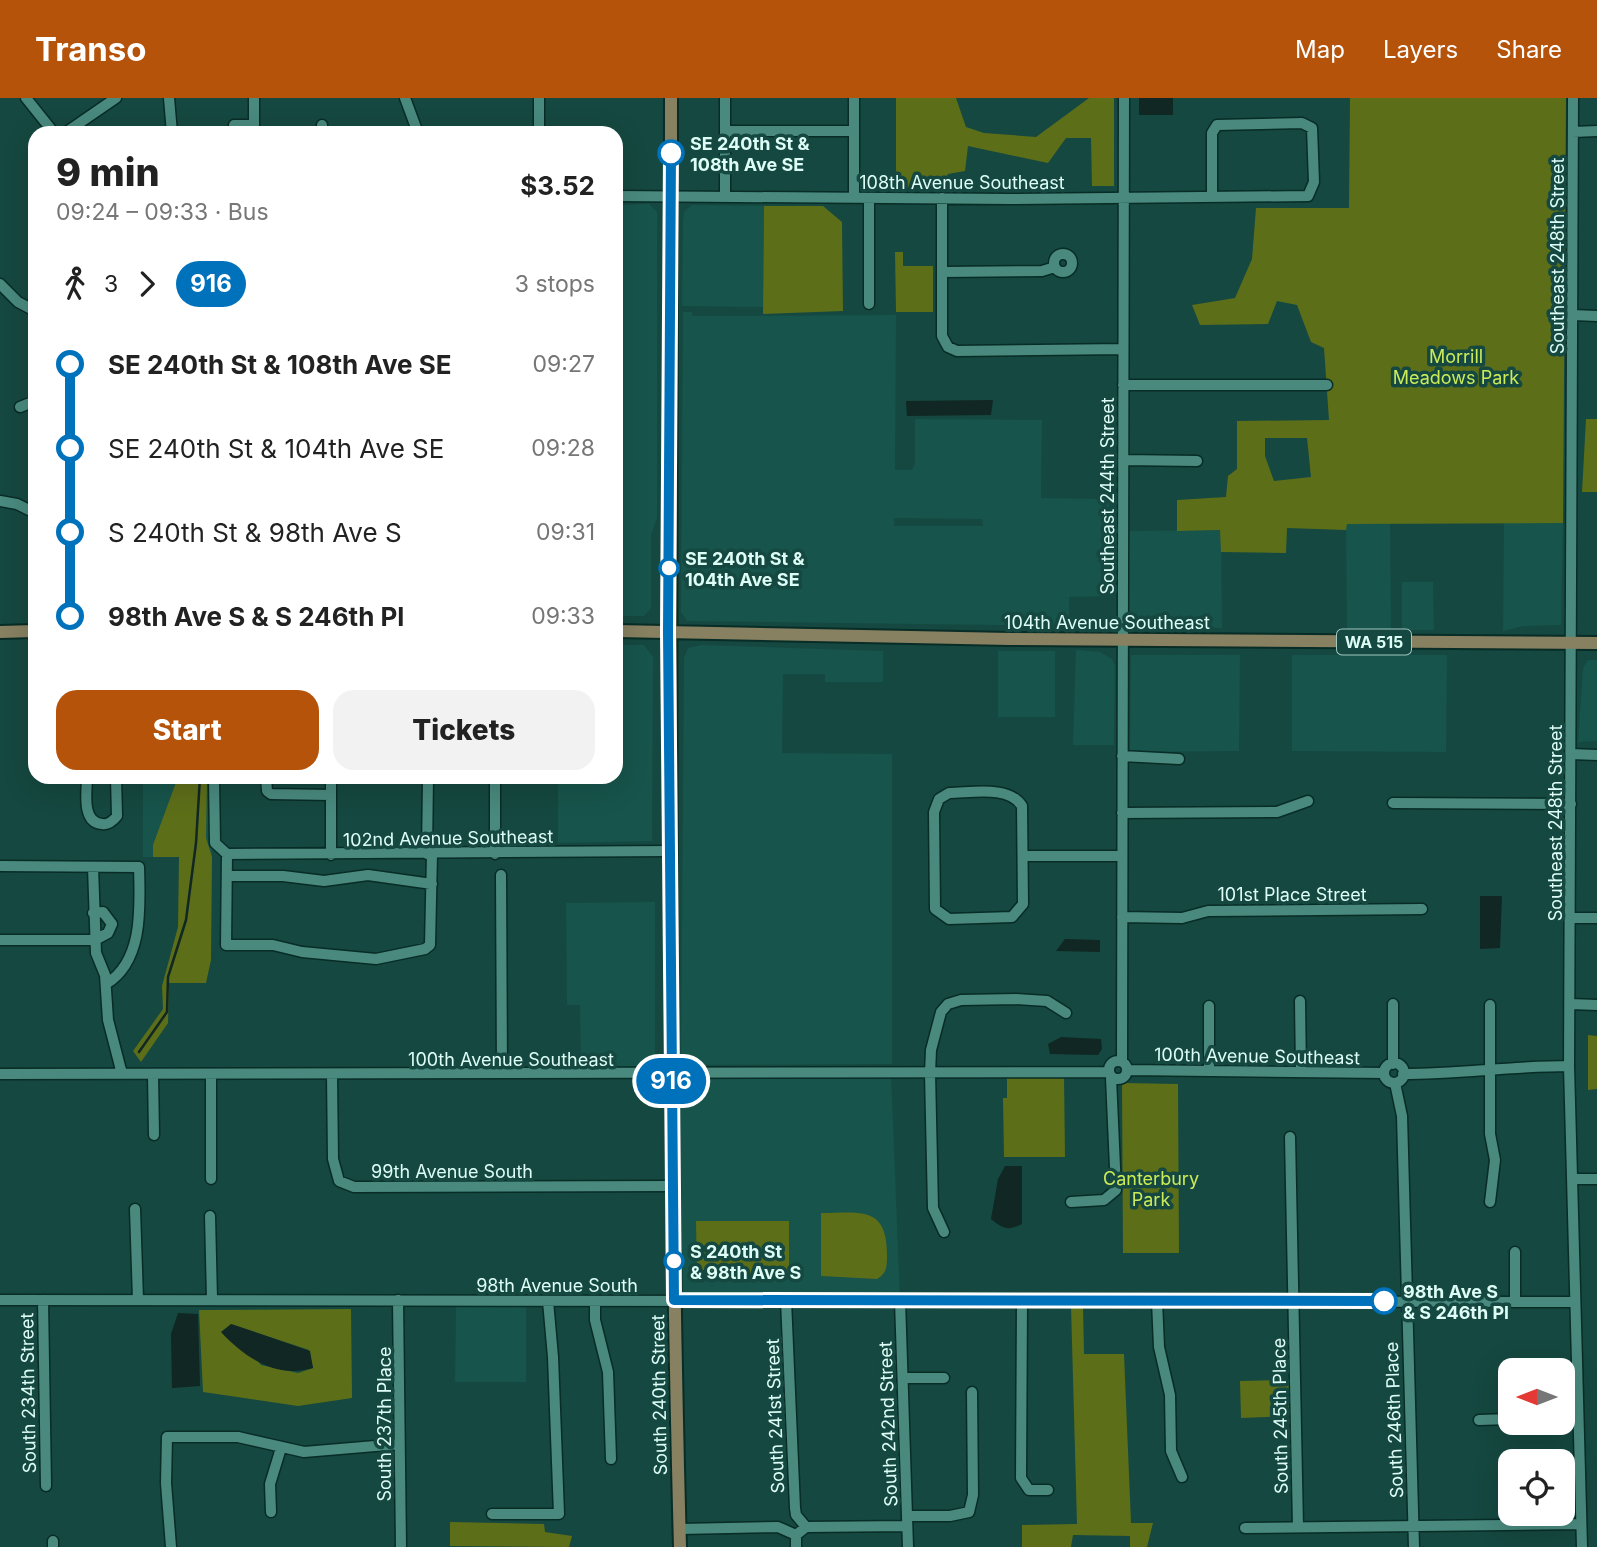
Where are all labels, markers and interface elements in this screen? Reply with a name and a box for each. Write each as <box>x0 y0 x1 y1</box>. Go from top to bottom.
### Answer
text: Transo <box>35 29 147 69</box>
text: Map <box>1295 35 1345 64</box>
text: Layers <box>1383 35 1458 64</box>
text: Share <box>1496 35 1562 64</box>
place label: SE 240th St & 108th Ave SE <box>690 133 810 175</box>
marker: SE 240th St & 108th Ave SE <box>658 140 684 166</box>
text: 9 min <box>56 149 160 195</box>
street label: Southeast 248th Street <box>1547 158 1568 354</box>
text: $3.52 <box>520 170 595 201</box>
street label: 108th Avenue Southeast <box>859 172 1065 193</box>
text: 09:24 – 09:33 · Bus <box>56 198 269 226</box>
icon: walk <box>56 265 94 303</box>
icon: forward <box>128 265 166 303</box>
text: 916 <box>190 269 232 298</box>
text: 3 <box>104 270 118 298</box>
text: 3 stops <box>515 270 595 298</box>
park label: Morrill Meadows Park <box>1393 346 1519 388</box>
text: SE 240th St & 108th Ave SE <box>108 349 452 380</box>
text: 09:27 <box>533 350 595 378</box>
street label: Southeast 244th Street <box>1097 397 1118 595</box>
text: SE 240th St & 104th Ave SE <box>108 433 444 464</box>
text: 09:28 <box>531 434 595 462</box>
text: S 240th St & 98th Ave S <box>108 517 402 548</box>
text: 09:31 <box>536 518 595 546</box>
place label: SE 240th St & 104th Ave SE <box>685 548 805 590</box>
marker: SE 240th St & 104th Ave SE <box>659 558 679 578</box>
text: 98th Ave S & S 246th Pl <box>108 601 404 632</box>
text: 09:33 <box>531 602 595 630</box>
street label: 104th Avenue Southeast <box>1004 612 1210 633</box>
road number: WA 515 <box>1337 629 1411 654</box>
button: Start <box>56 690 319 770</box>
button: Tickets <box>333 690 595 770</box>
street label: Southeast 248th Street <box>1545 725 1566 921</box>
street label: 102nd Avenue Southeast <box>343 826 553 850</box>
street label: 101st Place Street <box>1217 884 1367 905</box>
street label: 100th Avenue Southeast <box>1154 1044 1360 1068</box>
street label: 100th Avenue Southeast <box>408 1049 614 1070</box>
line badge: 916 <box>631 1058 711 1104</box>
text: 916 <box>650 1066 692 1095</box>
street label: 99th Avenue South <box>371 1161 533 1182</box>
park label: Canterbury Park <box>1103 1168 1199 1210</box>
place label: S 240th St & 98th Ave S <box>690 1241 802 1283</box>
marker: S 240th St & 98th Ave S <box>664 1251 684 1271</box>
street label: 98th Avenue South <box>476 1275 638 1296</box>
place label: 98th Ave S & S 246th Pl <box>1403 1281 1509 1323</box>
marker: 98th Ave S & S 246th Pl <box>1371 1288 1397 1314</box>
street label: South 234th Street <box>16 1312 40 1474</box>
street label: South 240th Street <box>647 1314 671 1476</box>
street label: South 241st Street <box>762 1338 788 1494</box>
street label: South 245th Place <box>1268 1338 1292 1494</box>
street label: South 242nd Street <box>875 1341 901 1507</box>
street label: South 246th Place <box>1381 1341 1407 1499</box>
street label: South 237th Place <box>374 1346 395 1502</box>
north arrow <box>1498 1358 1575 1435</box>
map controls <box>1498 1358 1575 1526</box>
button: locate <box>1498 1449 1575 1526</box>

